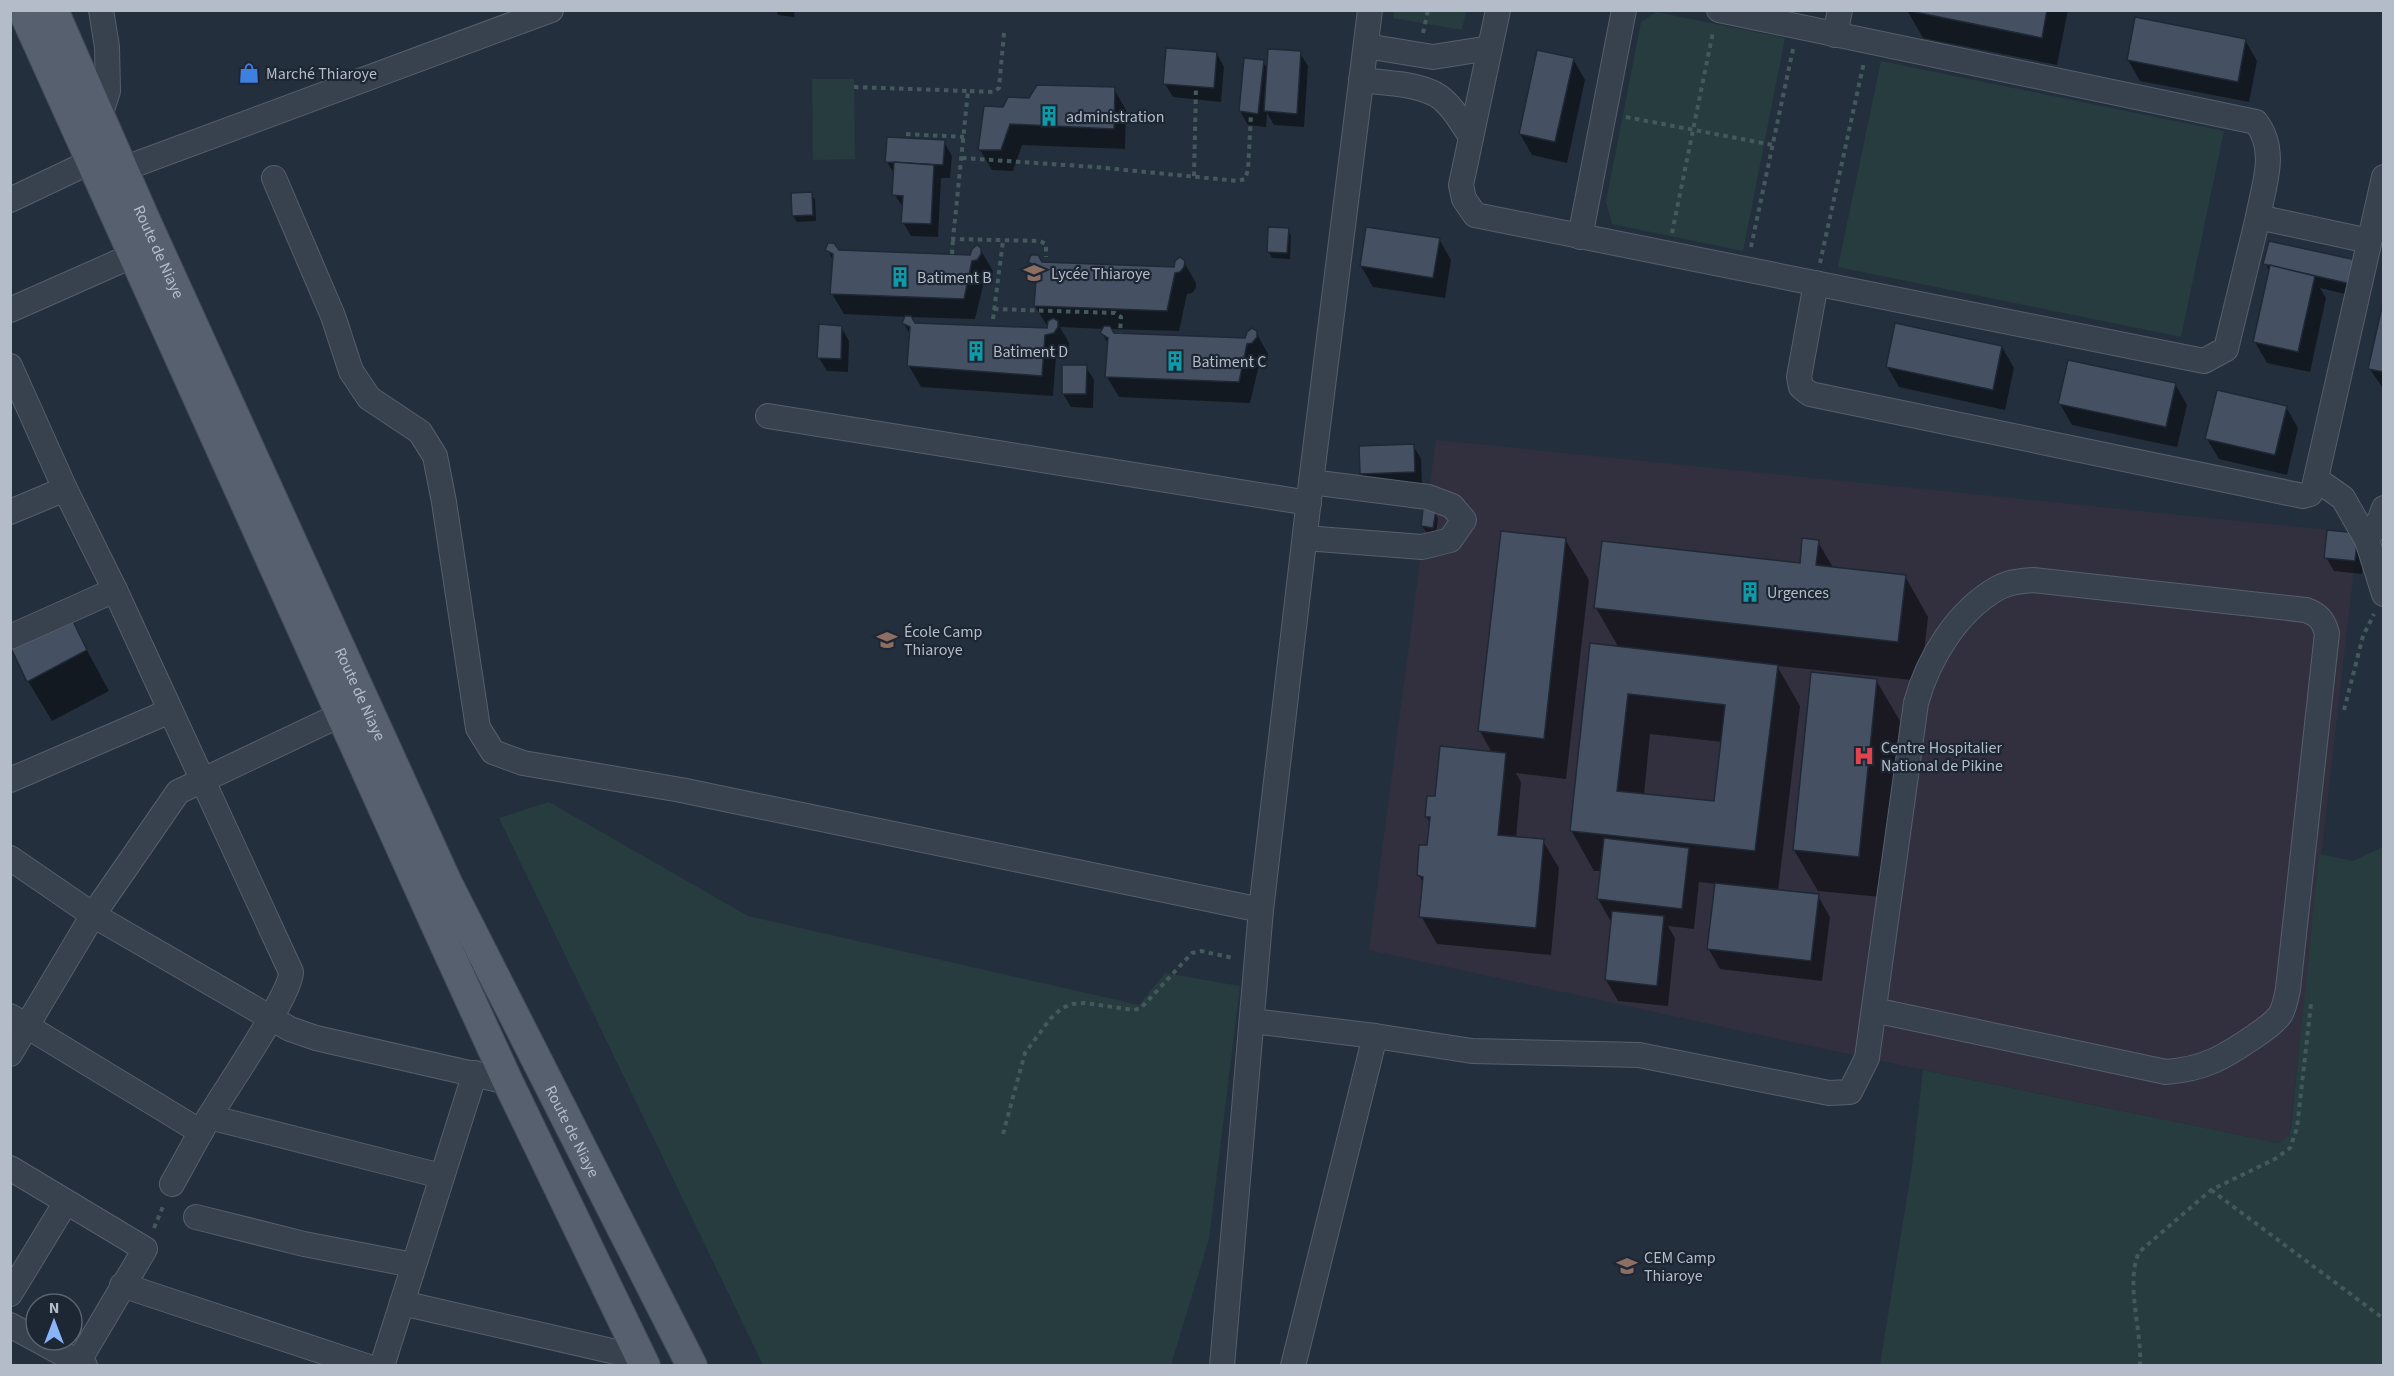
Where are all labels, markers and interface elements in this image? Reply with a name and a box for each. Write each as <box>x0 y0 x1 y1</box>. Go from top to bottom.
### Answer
shop icon: Marché Thiaroye <box>237 61 261 85</box>
place label: Marché Thiaroye <box>266 63 377 85</box>
building icon: administration <box>1037 104 1061 128</box>
place label: administration <box>1066 106 1164 128</box>
street label: Route de Niaye <box>128 202 189 302</box>
school or university icon: Lycée Thiaroye <box>1022 261 1046 285</box>
place label: Lycée Thiaroye <box>1051 263 1150 285</box>
building icon: Batiment B <box>888 265 912 289</box>
place label: Batiment B <box>917 267 992 289</box>
building icon: Batiment D <box>964 339 988 363</box>
place label: Batiment D <box>993 341 1068 363</box>
building icon: Batiment C <box>1163 349 1187 373</box>
place label: Batiment C <box>1192 351 1266 373</box>
building icon: Urgences <box>1738 580 1762 604</box>
place label: Urgences <box>1767 582 1829 604</box>
place label: École Camp Thiaroye <box>904 621 983 661</box>
school or university icon: École Camp Thiaroye <box>875 628 899 652</box>
street label: Route de Niaye <box>329 644 391 745</box>
place label: Centre Hospitalier National de Pikine <box>1881 737 2003 777</box>
hospital icon: Centre Hospitalier National de Pikine <box>1852 744 1876 768</box>
street label: Route de Niaye <box>539 1082 605 1181</box>
place label: CEM Camp Thiaroye <box>1644 1247 1716 1287</box>
school or university icon: CEM Camp Thiaroye <box>1615 1254 1639 1278</box>
north arrow <box>24 1292 84 1352</box>
text: N <box>49 1297 59 1319</box>

